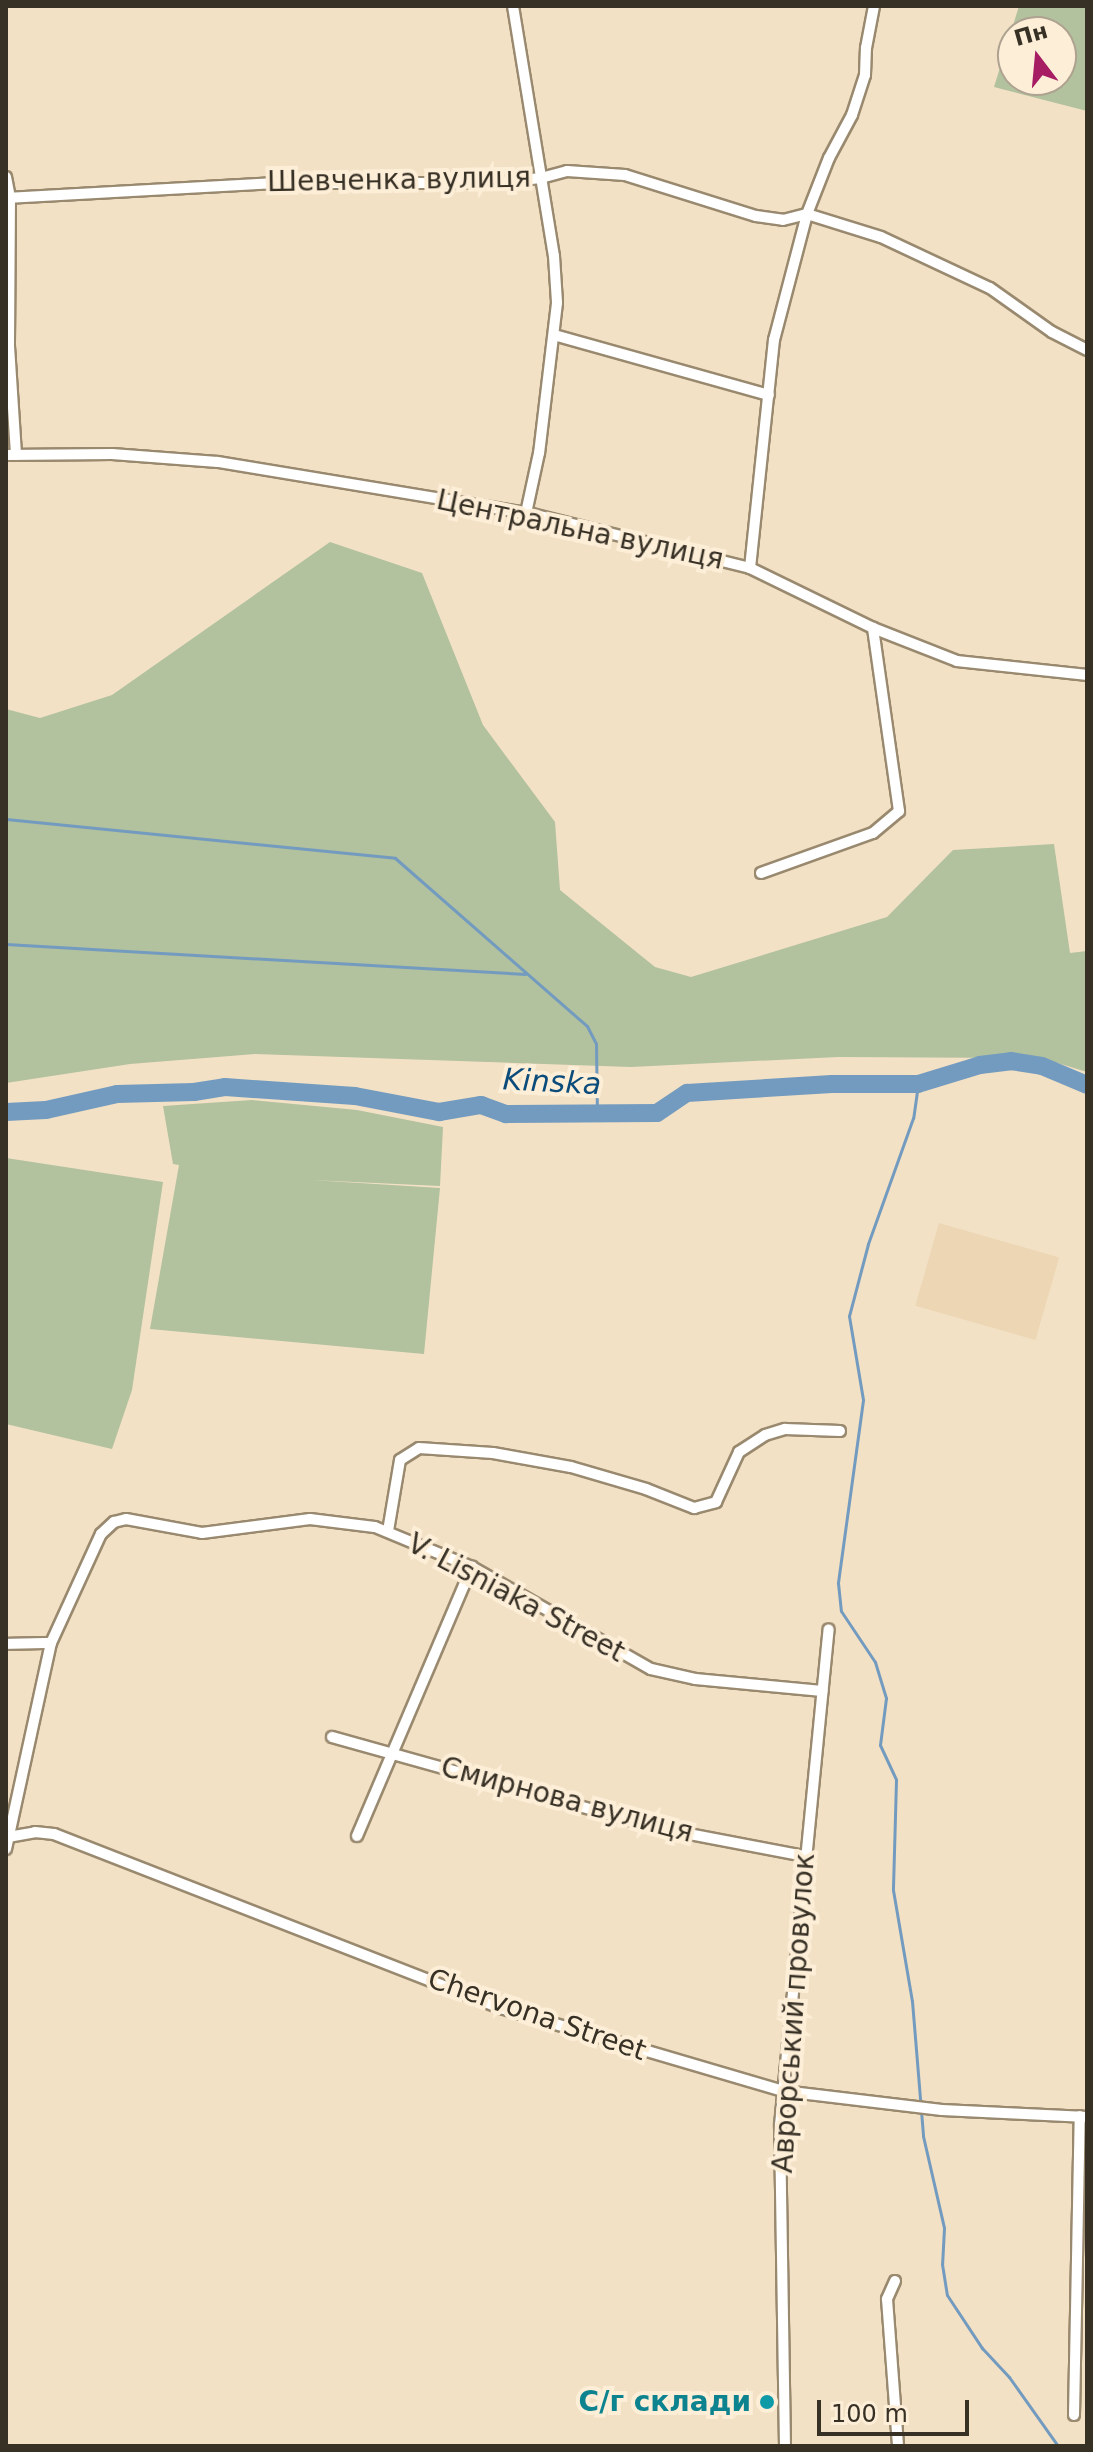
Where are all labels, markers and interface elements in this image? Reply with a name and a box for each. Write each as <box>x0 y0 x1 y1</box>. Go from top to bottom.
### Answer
north arrow <box>997 16 1077 96</box>
text: Пн <box>1011 18 1050 51</box>
street label: Шевченка вулиця <box>267 161 531 199</box>
street label: Центральна вулиця <box>434 483 726 577</box>
water label: Kinska <box>502 1061 602 1103</box>
street label: V. Lisniaka Street <box>402 1527 630 1669</box>
street label: Смирнова вулиця <box>437 1750 697 1850</box>
street label: Аврорський провулок <box>766 1852 822 2174</box>
street label: Chervona Street <box>423 1962 651 2068</box>
scale bar <box>821 2384 973 2434</box>
place label: С/г склади <box>579 2385 751 2419</box>
marker: С/г склади <box>758 2393 776 2411</box>
text: 100 m <box>831 2400 908 2428</box>

